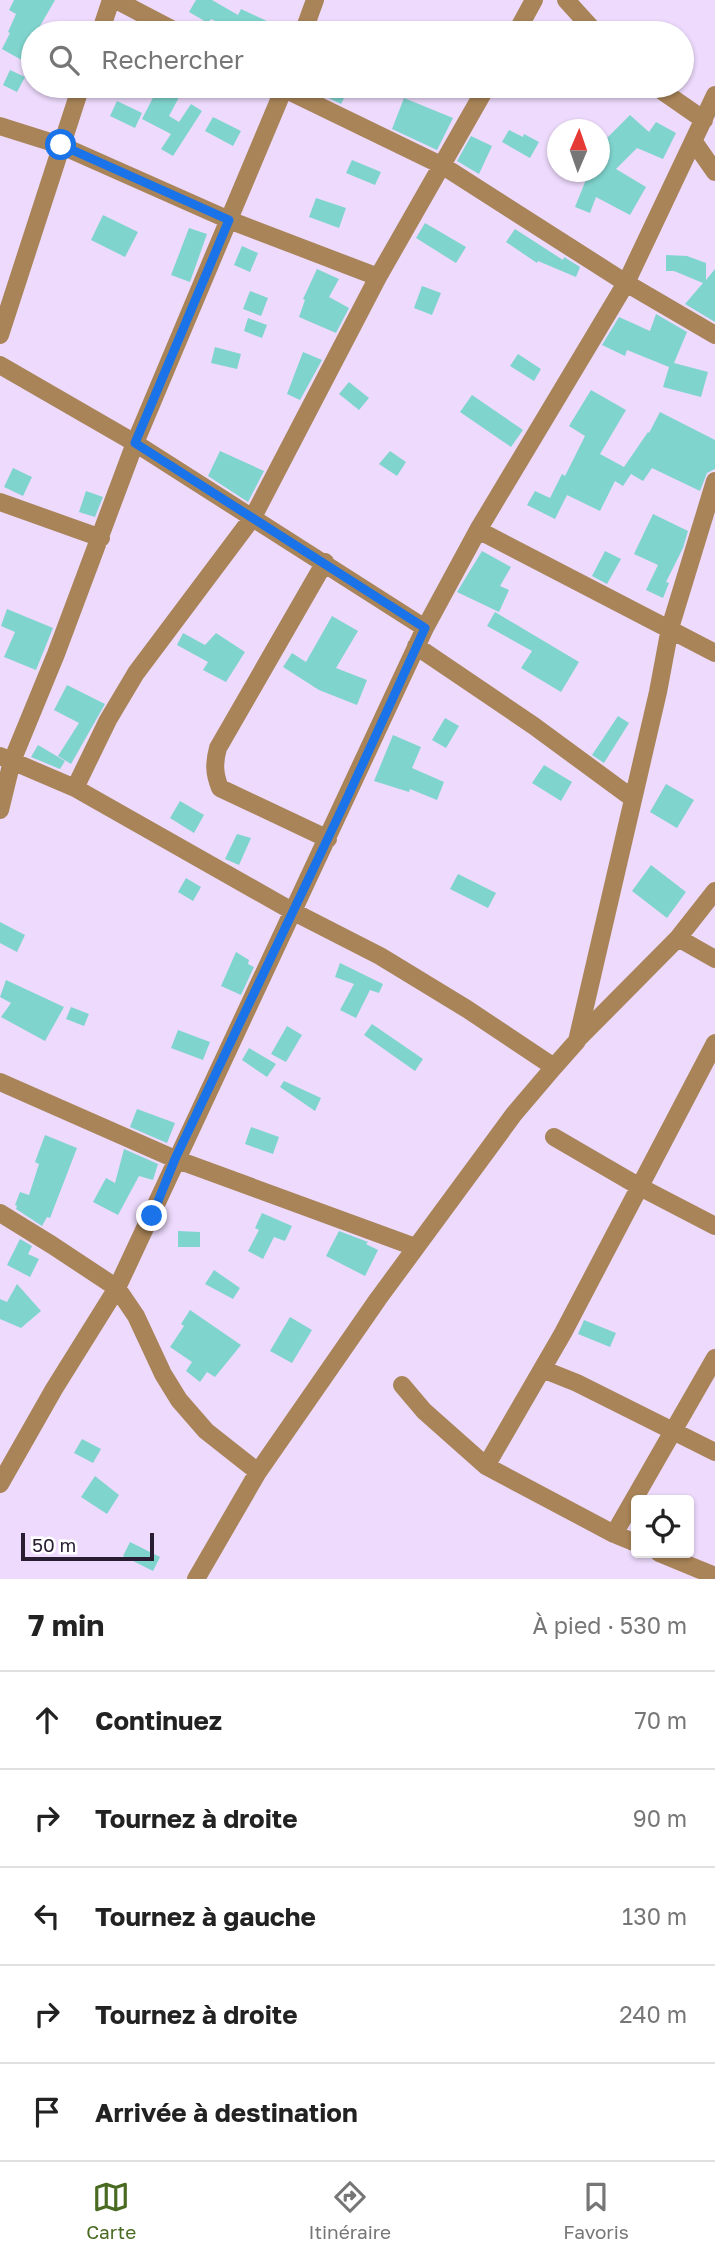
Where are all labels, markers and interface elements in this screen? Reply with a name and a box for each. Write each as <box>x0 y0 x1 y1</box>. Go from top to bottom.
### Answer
search box <box>21 21 694 98</box>
icon: search <box>45 41 83 79</box>
text: Rechercher <box>101 44 244 75</box>
north arrow <box>547 119 610 182</box>
route start <box>45 129 76 160</box>
route end <box>136 1200 167 1231</box>
map controls <box>631 1495 694 1558</box>
button: locate <box>631 1495 694 1558</box>
scale bar <box>21 1530 154 1562</box>
text: 50 m <box>32 1533 76 1556</box>
text: 7 min <box>28 1607 104 1643</box>
text: À pied · 530 m <box>532 1611 687 1639</box>
icon: ahead <box>28 1701 66 1739</box>
text: Continuez <box>95 1705 222 1736</box>
text: 70 m <box>634 1706 687 1734</box>
icon: right <box>28 1799 66 1837</box>
text: Tournez à droite <box>95 1803 298 1834</box>
text: 90 m <box>633 1804 687 1832</box>
icon: left <box>28 1897 66 1935</box>
text: Tournez à gauche <box>95 1901 316 1932</box>
text: 130 m <box>622 1902 687 1930</box>
icon: right <box>28 1995 66 2033</box>
text: Tournez à droite <box>95 1999 298 2030</box>
text: 240 m <box>619 2000 687 2028</box>
icon: arrive <box>28 2093 66 2131</box>
text: Arrivée à destination <box>95 2097 358 2128</box>
tab: Carte <box>86 2178 136 2243</box>
tab: Itinéraire <box>308 2178 391 2243</box>
tab: Favoris <box>563 2178 629 2243</box>

